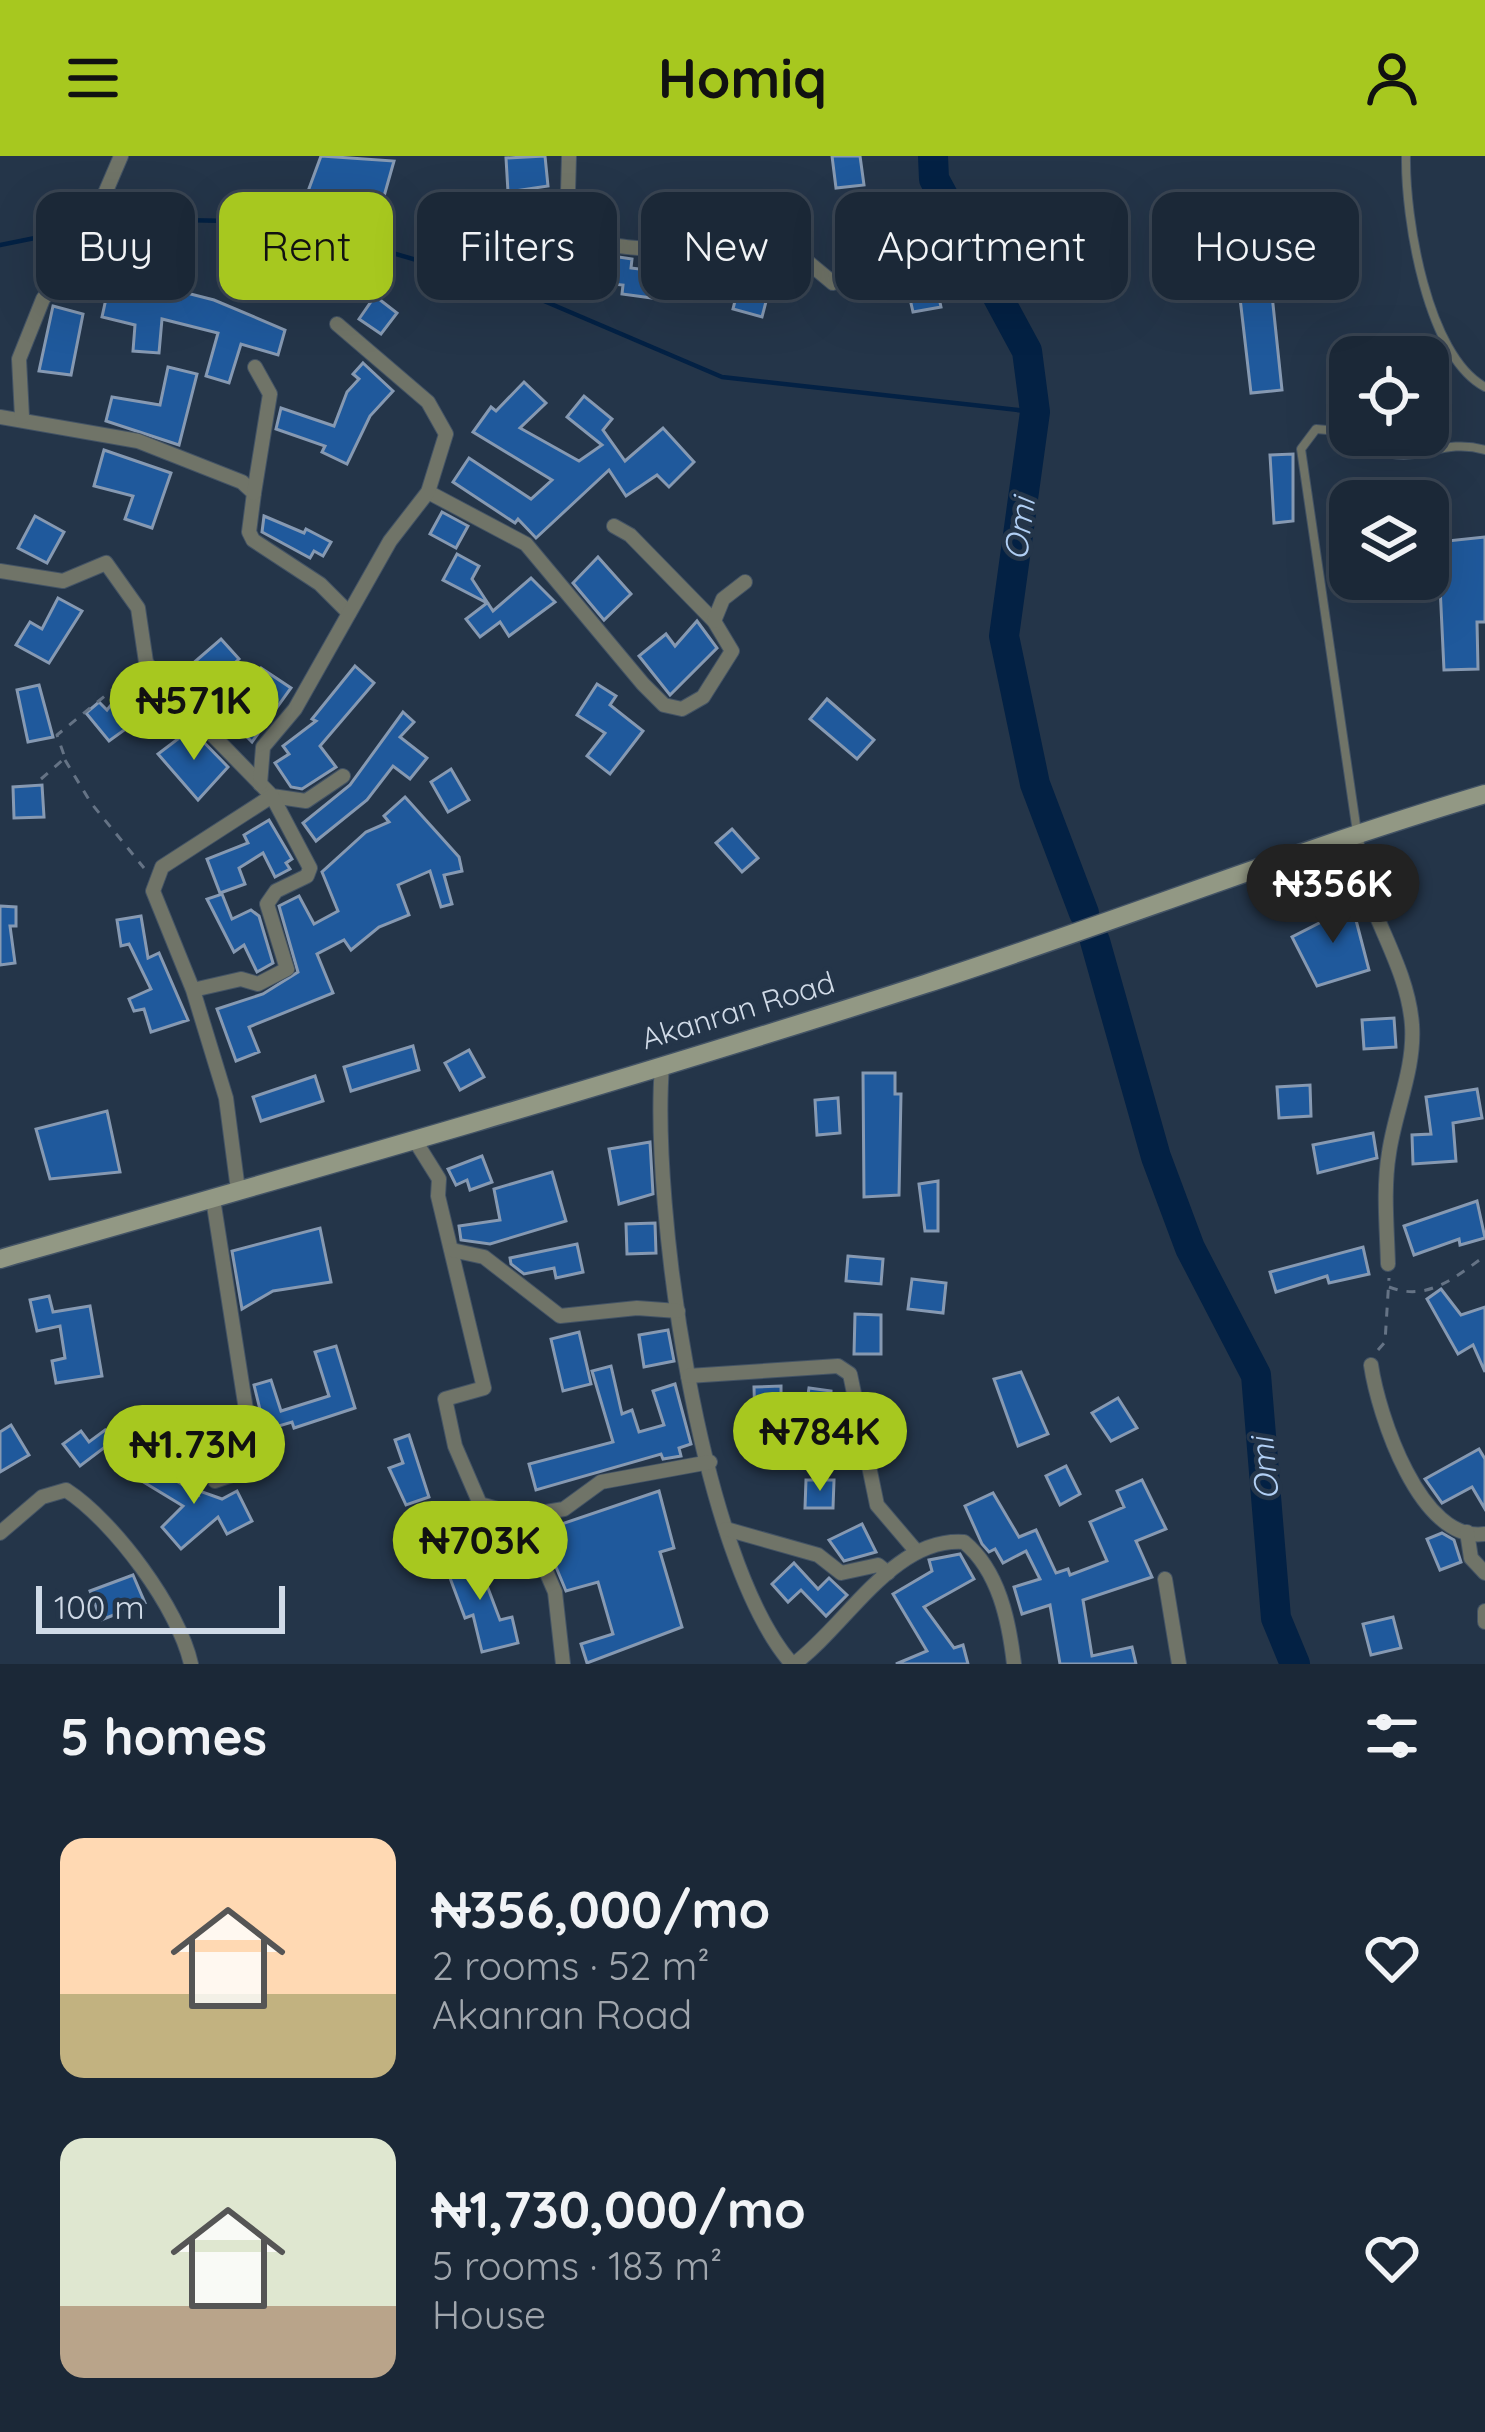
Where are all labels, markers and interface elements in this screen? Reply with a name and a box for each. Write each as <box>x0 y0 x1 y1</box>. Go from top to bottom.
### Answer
text: Homiq <box>658 44 827 112</box>
icon: menu <box>60 45 126 111</box>
icon: person <box>1359 45 1425 111</box>
chip: Buy <box>36 192 195 300</box>
chip: Rent <box>219 192 393 300</box>
chip: Filters <box>417 192 617 300</box>
chip: New <box>641 192 811 300</box>
chip: Apartment <box>835 192 1128 300</box>
chip: House <box>1152 192 1359 300</box>
map controls <box>1329 336 1449 600</box>
button: locate <box>1329 336 1449 456</box>
button: layers <box>1329 480 1449 600</box>
water label: Omi <box>994 491 1044 563</box>
pin: ₦571K <box>110 661 278 763</box>
text: ₦571K <box>137 675 251 724</box>
pin: ₦356K <box>1249 844 1417 946</box>
text: ₦356K <box>1273 858 1393 907</box>
street label: Akanran Road <box>636 963 839 1057</box>
pin: ₦784K <box>736 1392 904 1494</box>
pin: ₦1.73M <box>96 1405 292 1507</box>
text: ₦784K <box>760 1406 880 1455</box>
text: ₦1.73M <box>130 1419 258 1468</box>
water label: Omi <box>1240 1432 1287 1502</box>
pin: ₦703K <box>396 1501 564 1603</box>
text: ₦703K <box>420 1515 540 1564</box>
scale bar <box>36 1580 285 1633</box>
text: 100 m <box>54 1586 145 1627</box>
icon: filters <box>1359 1703 1425 1769</box>
text: 5 homes <box>60 1704 267 1768</box>
text: ₦356,000/mo <box>432 1877 770 1941</box>
icon: home <box>156 1886 300 2030</box>
icon: heart <box>1359 1925 1425 1991</box>
text: 2 rooms · 52 m² <box>432 1941 710 1990</box>
text: Akanran Road <box>432 1990 692 2039</box>
text: ₦1,730,000/mo <box>432 2177 806 2241</box>
icon: home <box>156 2186 300 2330</box>
icon: heart <box>1359 2225 1425 2291</box>
text: 5 rooms · 183 m² <box>432 2241 722 2290</box>
text: House <box>432 2290 546 2339</box>

